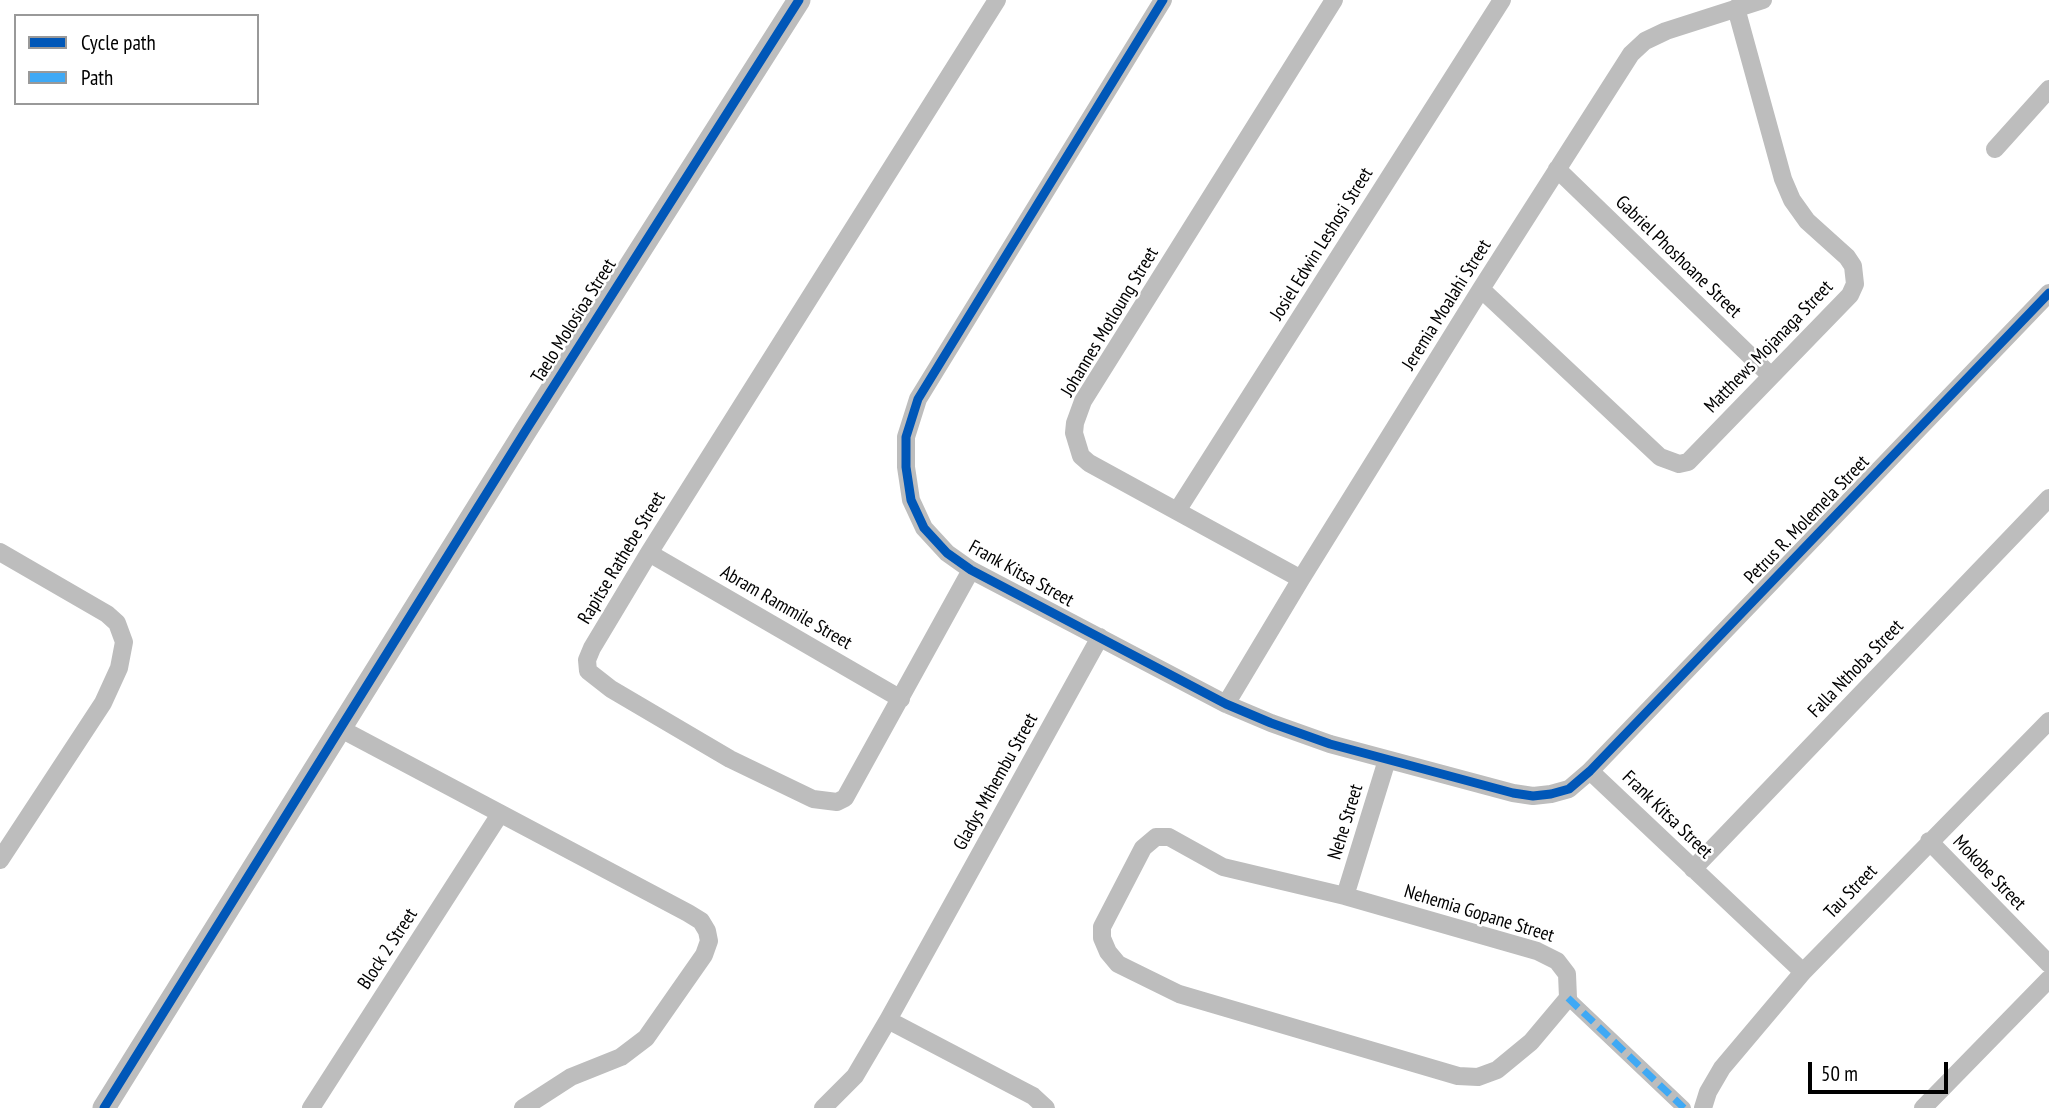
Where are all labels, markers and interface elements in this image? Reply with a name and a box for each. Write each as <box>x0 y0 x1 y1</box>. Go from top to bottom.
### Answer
legend <box>14 14 259 105</box>
text: Cycle path <box>81 29 156 56</box>
text: Path <box>81 64 113 91</box>
street label: Josiel Edwin Leshosi Street <box>1266 164 1378 324</box>
street label: Gabriel Phoshoane Street <box>1610 191 1746 323</box>
street label: Jeremia Moalahi Street <box>1398 236 1496 374</box>
street label: Johannes Motloung Street <box>1056 243 1164 401</box>
street label: Taelo Molosioa Street <box>527 255 621 387</box>
street label: Matthews Mojanaga Street <box>1700 276 1838 418</box>
street label: Petrus R. Molemela Street <box>1740 451 1874 589</box>
street label: Rapitse Rathebe Street <box>574 488 670 628</box>
street label: Frank Kitsa Street <box>965 536 1077 612</box>
street label: Abram Rammile Street <box>716 561 856 655</box>
street label: Falla Nthoba Street <box>1804 615 1908 723</box>
street label: Gladys Mthembu Street <box>949 710 1043 854</box>
street label: Frank Kitsa Street <box>1617 766 1717 864</box>
street label: Nehe Street <box>1324 782 1368 862</box>
street label: Mokobe Street <box>1948 831 2030 915</box>
street label: Tau Street <box>1820 860 1882 924</box>
street label: Nehemia Gopane Street <box>1401 880 1557 948</box>
street label: Block 2 Street <box>353 904 423 994</box>
scale bar <box>1811 1048 1951 1092</box>
text: 50 m <box>1821 1060 1858 1087</box>

